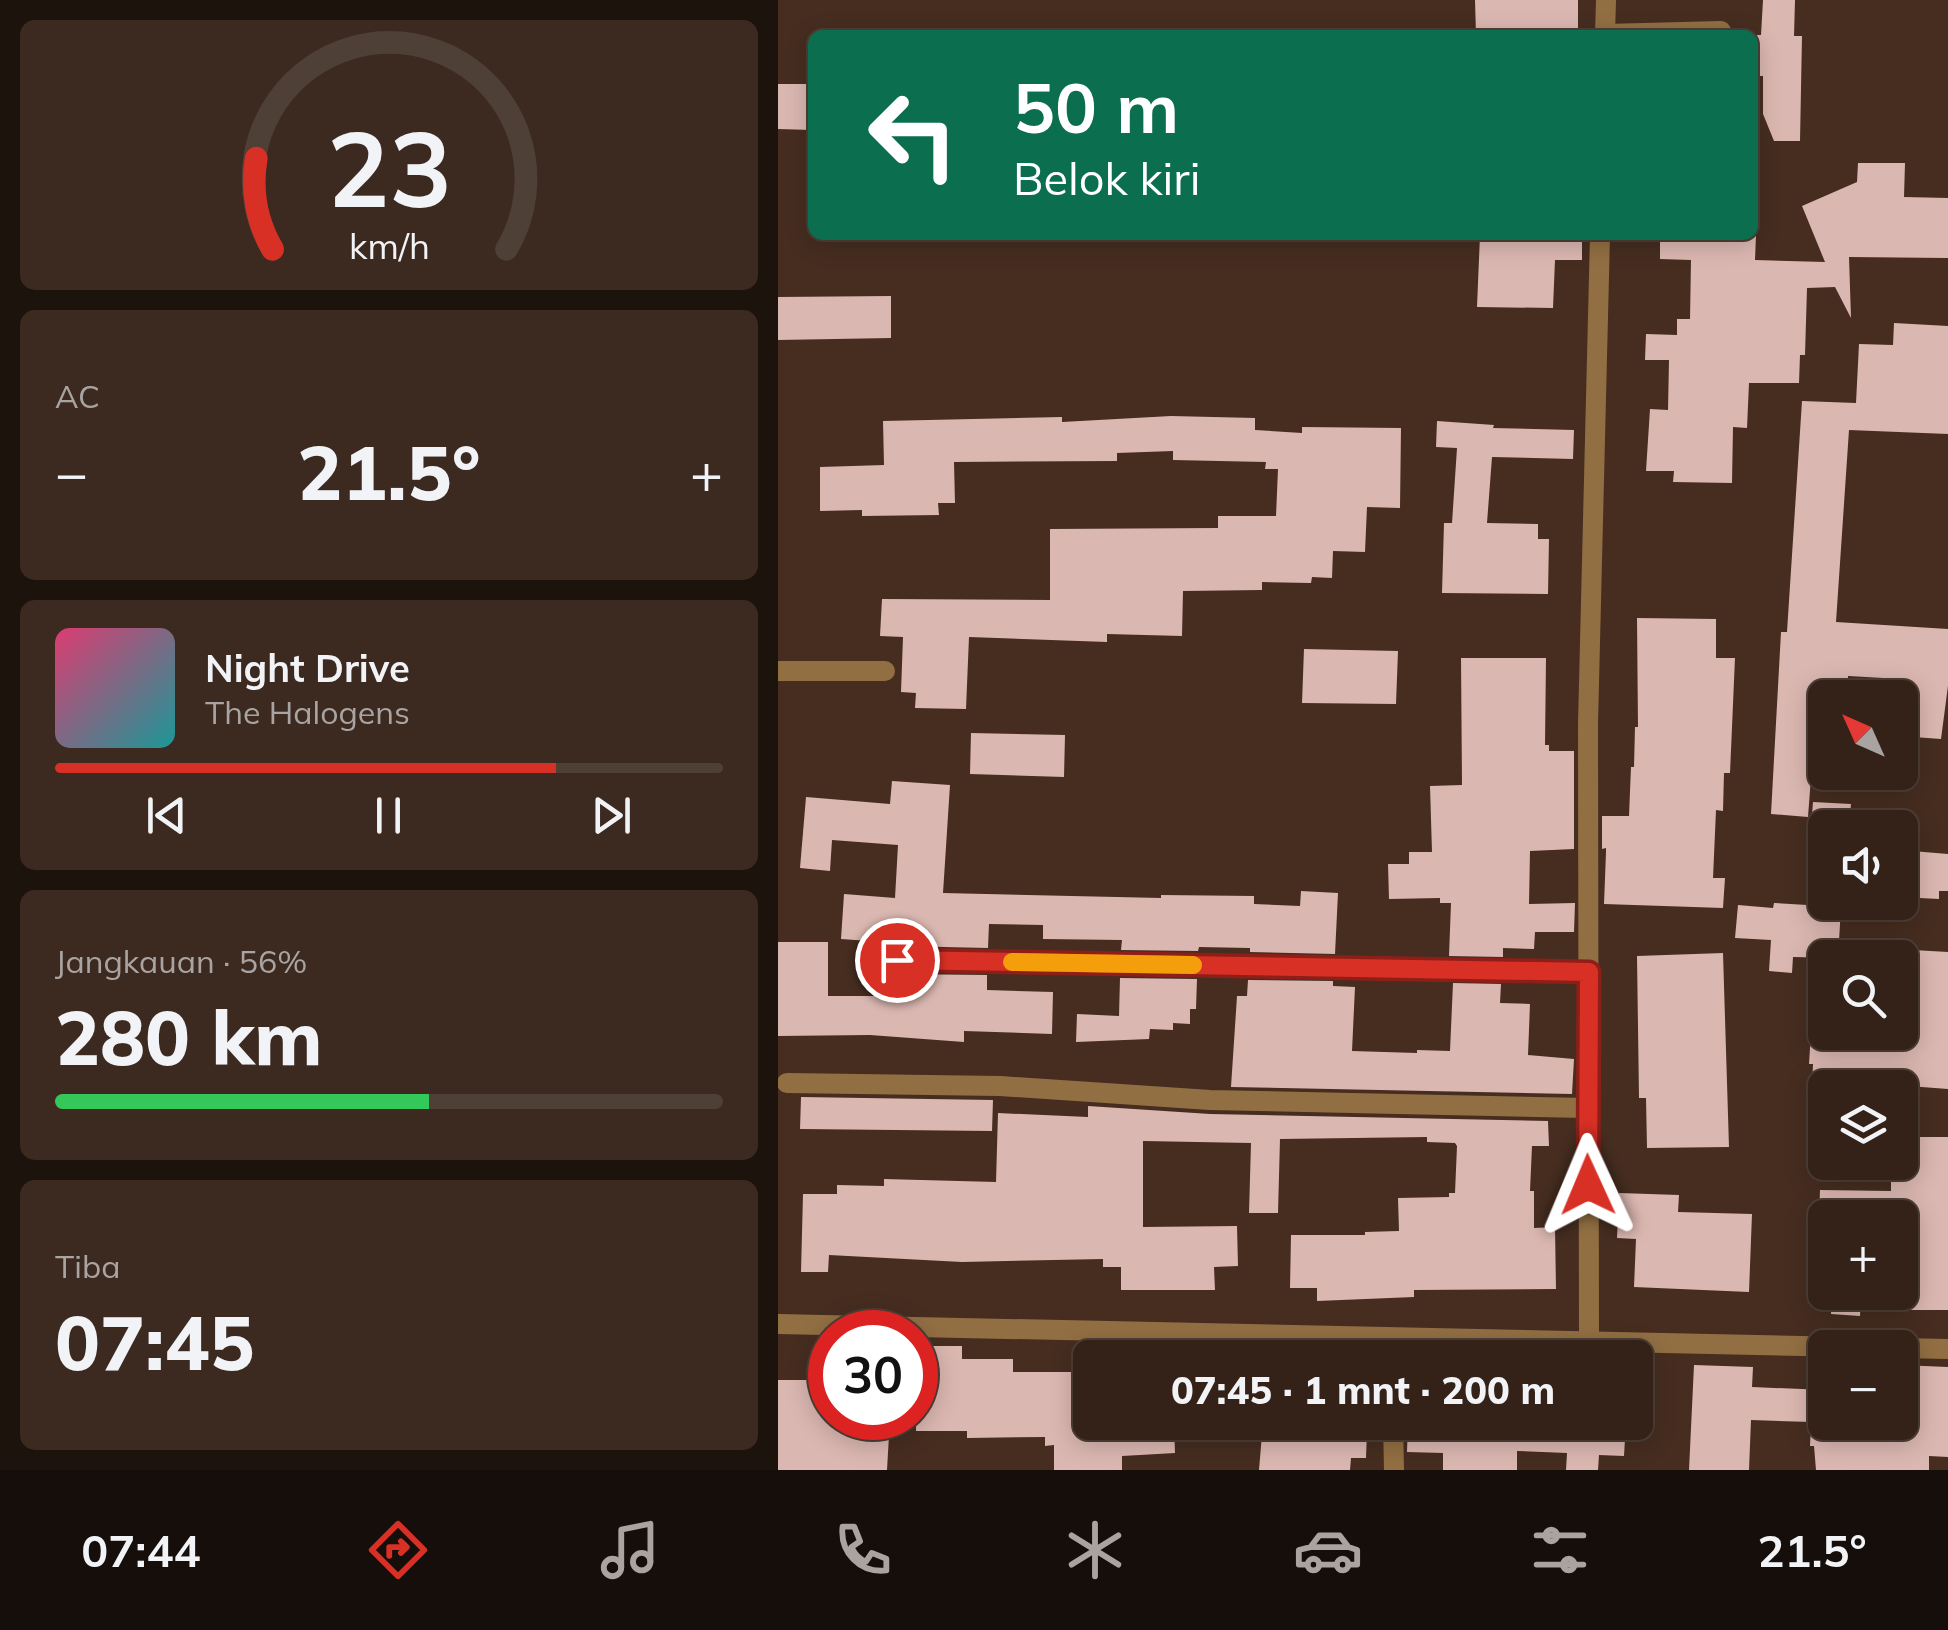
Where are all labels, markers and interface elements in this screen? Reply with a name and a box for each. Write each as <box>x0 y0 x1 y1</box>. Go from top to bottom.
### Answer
text: 50 m <box>1013 63 1179 151</box>
icon: left <box>848 70 978 200</box>
text: 23 <box>327 102 451 233</box>
text: Belok kiri <box>1013 150 1200 206</box>
text: km/h <box>349 223 429 268</box>
text: AC <box>55 376 100 416</box>
text: 21.5° <box>297 425 481 519</box>
text: − <box>55 438 88 507</box>
text: + <box>690 438 723 507</box>
text: Night Drive <box>205 644 410 692</box>
north arrow <box>1808 680 1918 790</box>
map controls <box>1808 680 1918 1440</box>
text: The Halogens <box>205 692 410 732</box>
icon: previous <box>139 788 194 843</box>
icon: pause <box>361 788 416 843</box>
icon: next <box>584 788 639 843</box>
button: sound <box>1808 810 1918 920</box>
pin <box>855 918 940 1003</box>
icon: arrive <box>870 933 925 988</box>
button: search <box>1808 940 1918 1050</box>
text: Jangkauan · 56% <box>55 941 307 981</box>
text: 280 km <box>55 990 323 1084</box>
button: layers <box>1808 1070 1918 1180</box>
position arrow <box>1536 1133 1640 1237</box>
button: + <box>1808 1200 1918 1310</box>
text: Tiba <box>55 1246 120 1286</box>
text: 07:45 <box>55 1295 255 1389</box>
speed limit sign: 30 <box>808 1310 938 1440</box>
button: − <box>1808 1330 1918 1440</box>
text: 07:45 · 1 mnt · 200 m <box>1171 1366 1555 1414</box>
icon: directions <box>363 1515 433 1585</box>
icon: music <box>595 1515 665 1585</box>
icon: phone <box>828 1515 898 1585</box>
icon: climate <box>1060 1515 1130 1585</box>
icon: car <box>1293 1515 1363 1585</box>
icon: filters <box>1525 1515 1595 1585</box>
text: 07:44 <box>81 1522 200 1578</box>
text: 21.5° <box>1757 1522 1867 1578</box>

